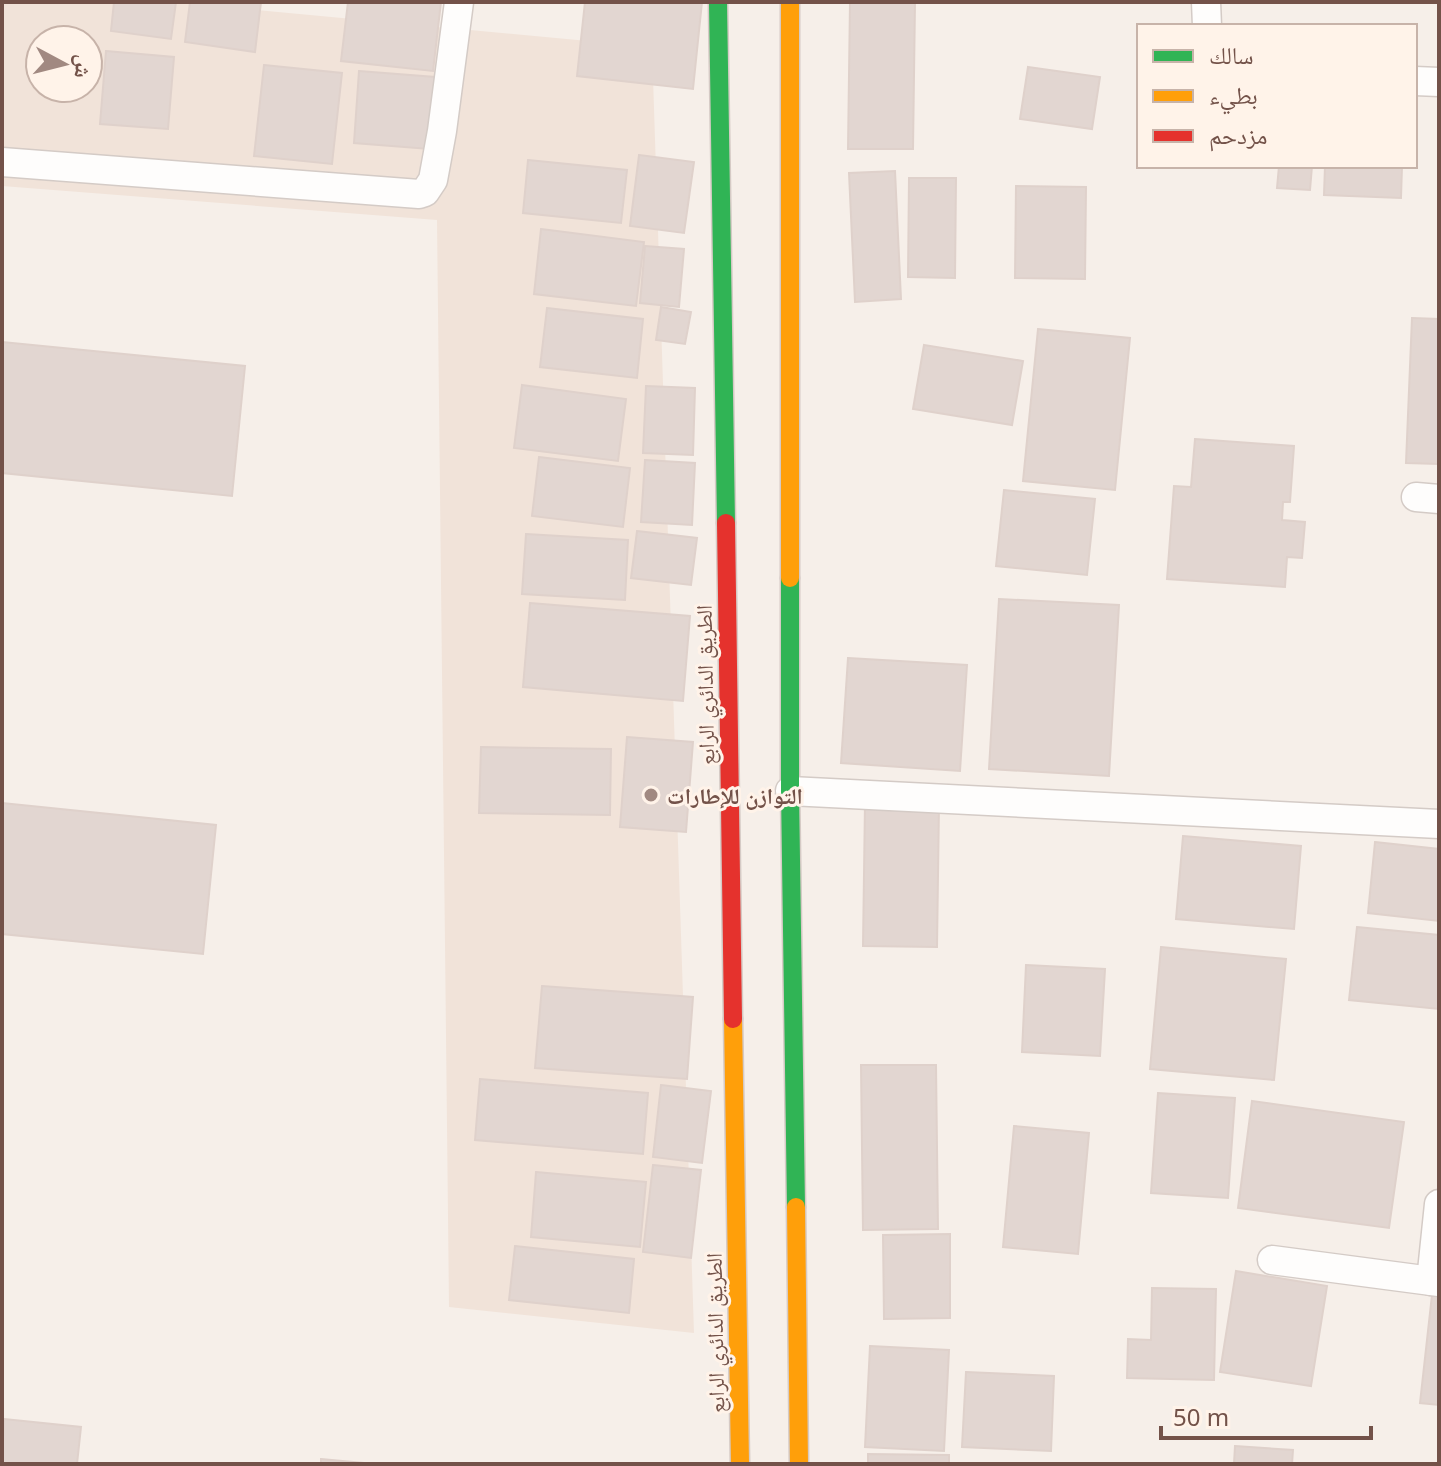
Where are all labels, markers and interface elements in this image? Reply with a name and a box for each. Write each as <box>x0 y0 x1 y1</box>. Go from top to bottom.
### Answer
north arrow <box>24 24 104 104</box>
legend <box>1137 24 1417 168</box>
text: سالك <box>1209 38 1254 71</box>
text: ش <box>69 53 101 80</box>
text: بطيء <box>1209 78 1258 115</box>
text: مزدحم <box>1209 118 1268 152</box>
street label: الطريق الدائري الرابع <box>688 604 724 765</box>
place label: التوازن للإطارات <box>667 780 803 810</box>
marker: التوازن للإطارات <box>642 786 660 804</box>
street label: الطريق الدائري الرابع <box>698 1252 734 1413</box>
scale bar <box>1161 1390 1371 1440</box>
text: 50 m <box>1173 1400 1229 1433</box>

